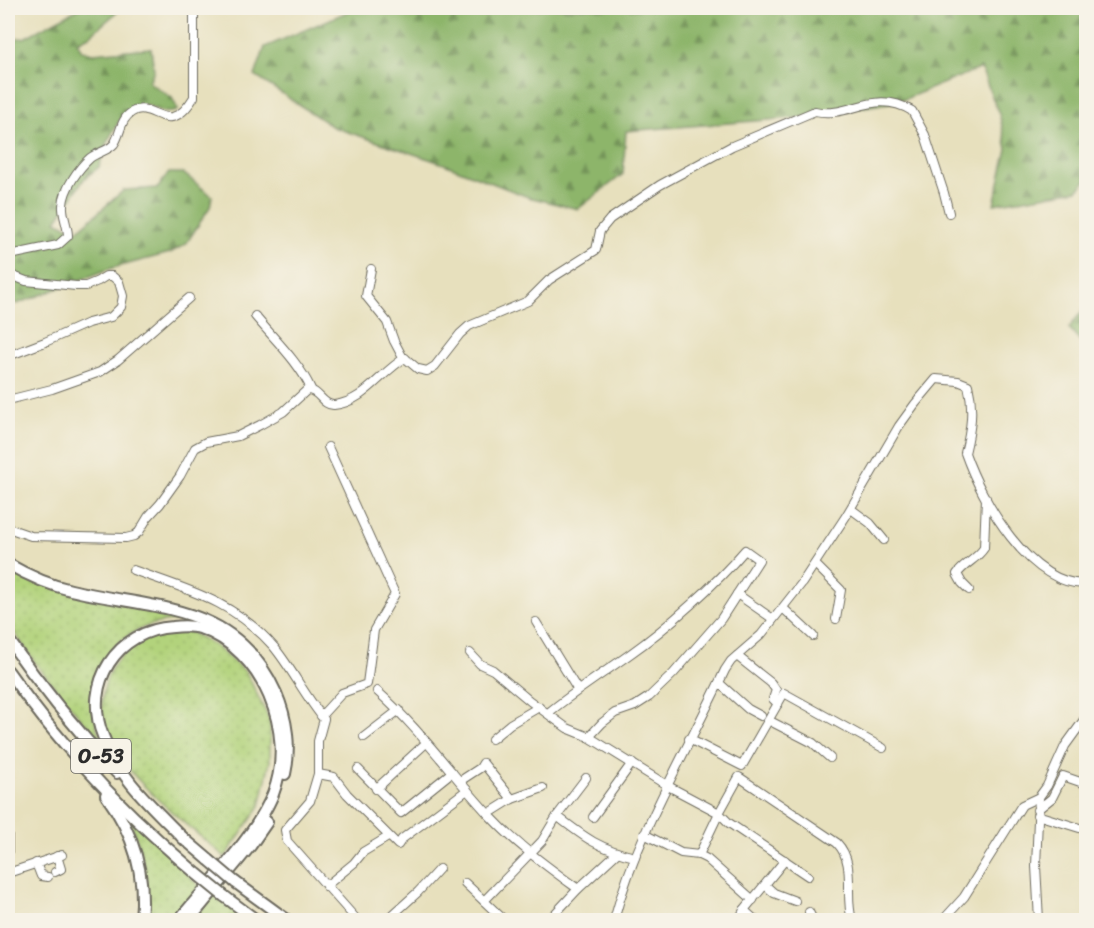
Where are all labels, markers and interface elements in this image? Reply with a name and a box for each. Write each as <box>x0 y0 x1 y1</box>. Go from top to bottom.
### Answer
road number: O-53 <box>71 739 131 773</box>

